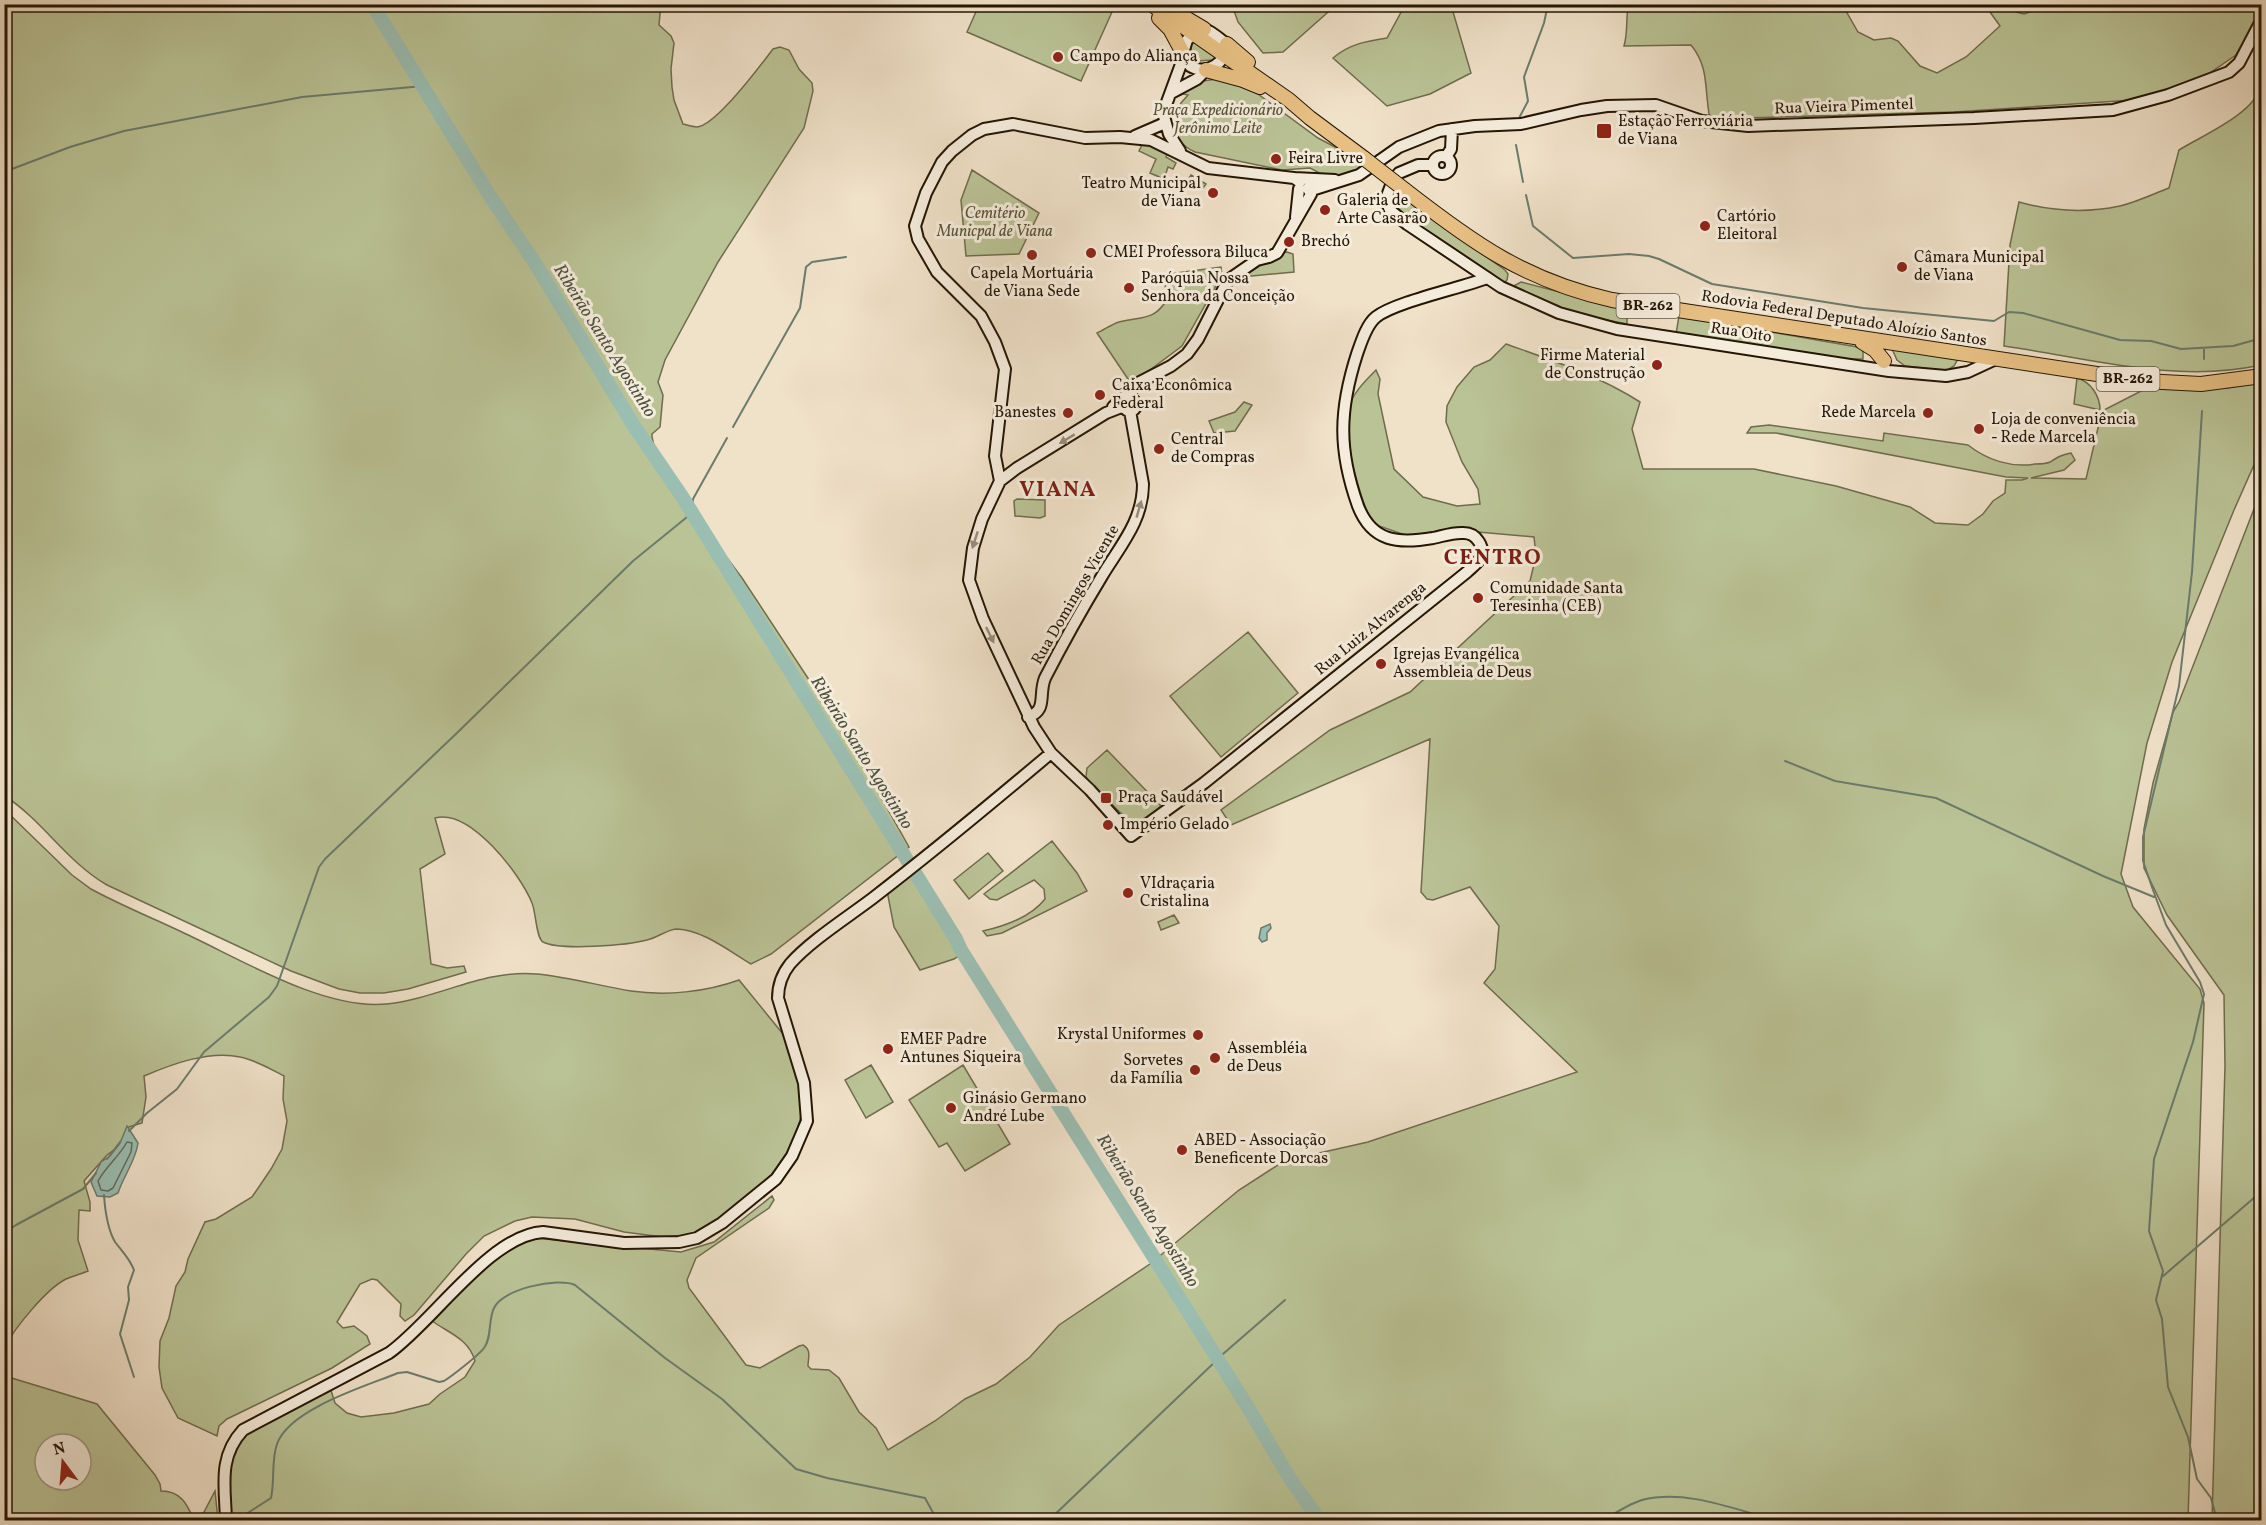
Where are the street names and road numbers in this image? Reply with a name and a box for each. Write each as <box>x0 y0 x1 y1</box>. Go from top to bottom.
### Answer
street label: Rua Vieira Pimentel <box>1774 94 1914 120</box>
street label: Rodovia Federal Deputado Aloízio Santos <box>1700 286 1989 352</box>
road number: BR-262 <box>1616 294 1680 318</box>
street label: Rua Oito <box>1709 317 1773 349</box>
road number: BR-262 <box>2096 367 2160 391</box>
street label: Rua Domingos Vicente <box>1027 521 1125 669</box>
street label: Rua Luiz Alvarenga <box>1311 577 1431 681</box>

